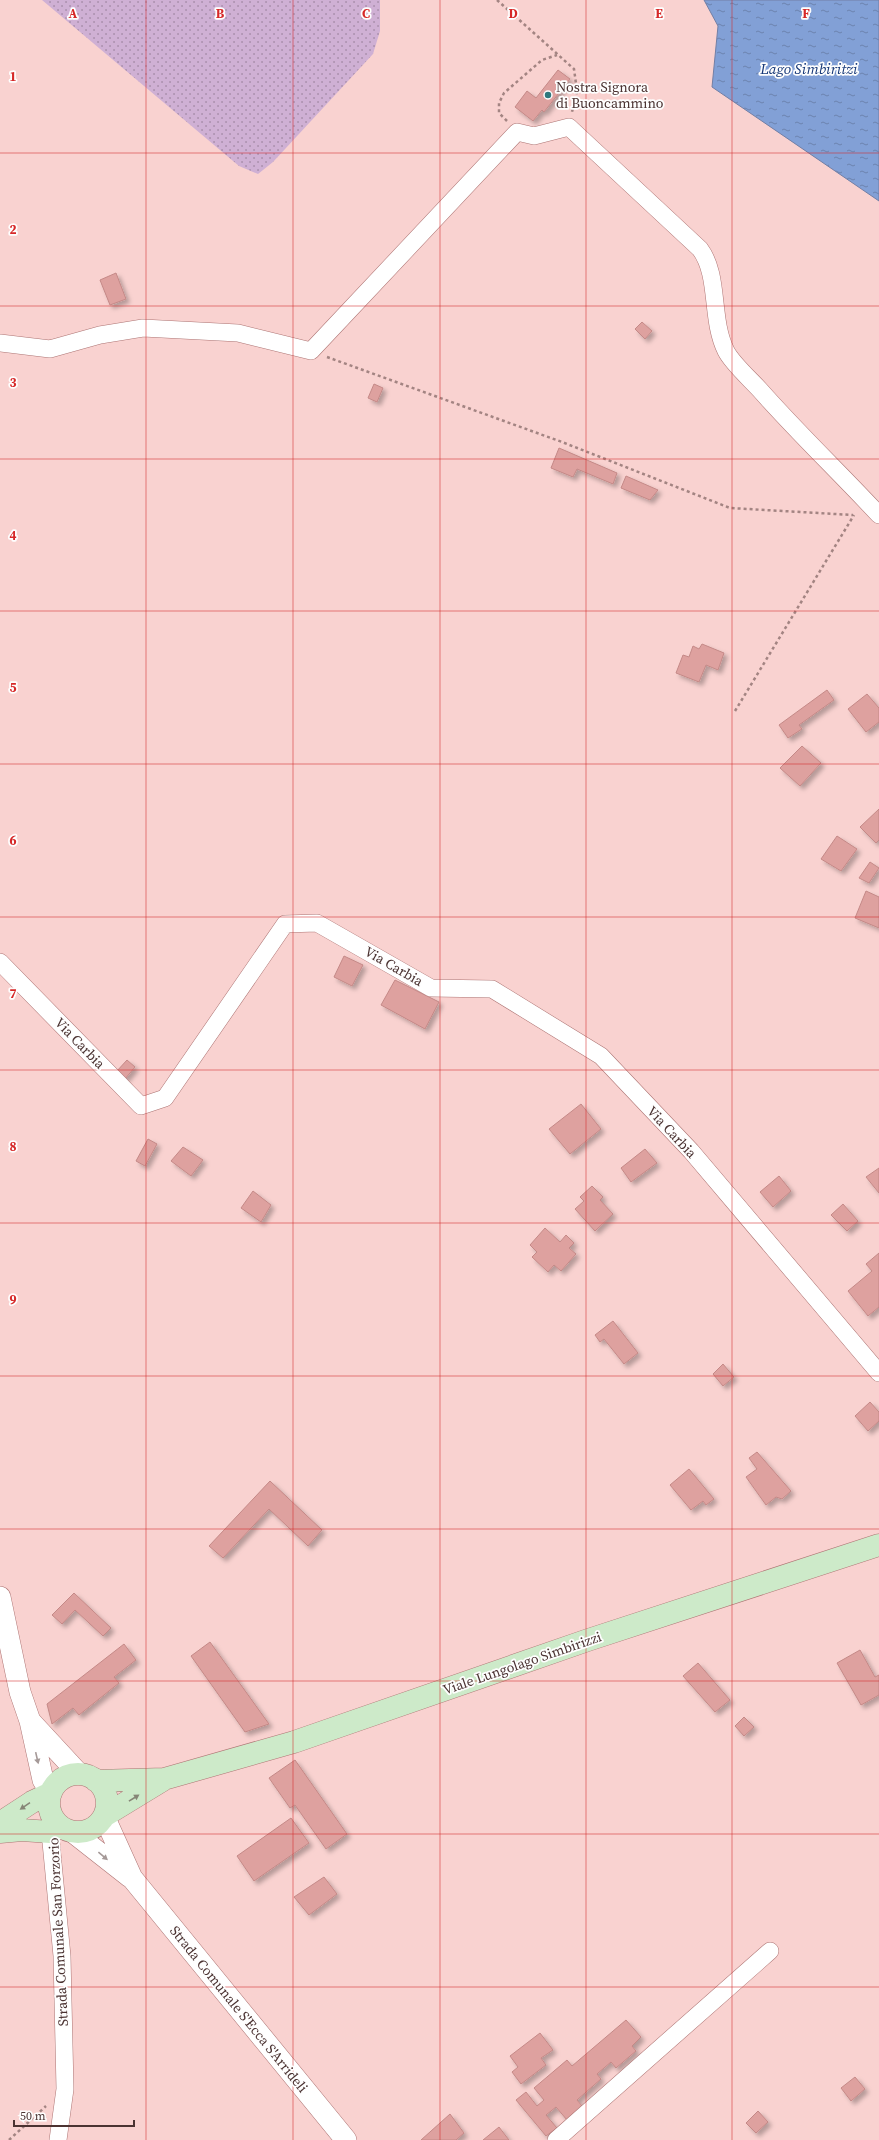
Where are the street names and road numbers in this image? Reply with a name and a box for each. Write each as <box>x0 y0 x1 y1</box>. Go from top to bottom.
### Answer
street label: Via Carbia <box>361 941 428 991</box>
street label: Via Carbia <box>50 1013 110 1074</box>
street label: Via Carbia <box>643 1102 702 1163</box>
street label: Viale Lungolago Simbirizzi <box>440 1626 604 1700</box>
street label: Strada Comunale San Forzorio <box>43 1837 73 2027</box>
street label: Strada Comunale S'Ecca S'Arrideli <box>165 1921 313 2097</box>

